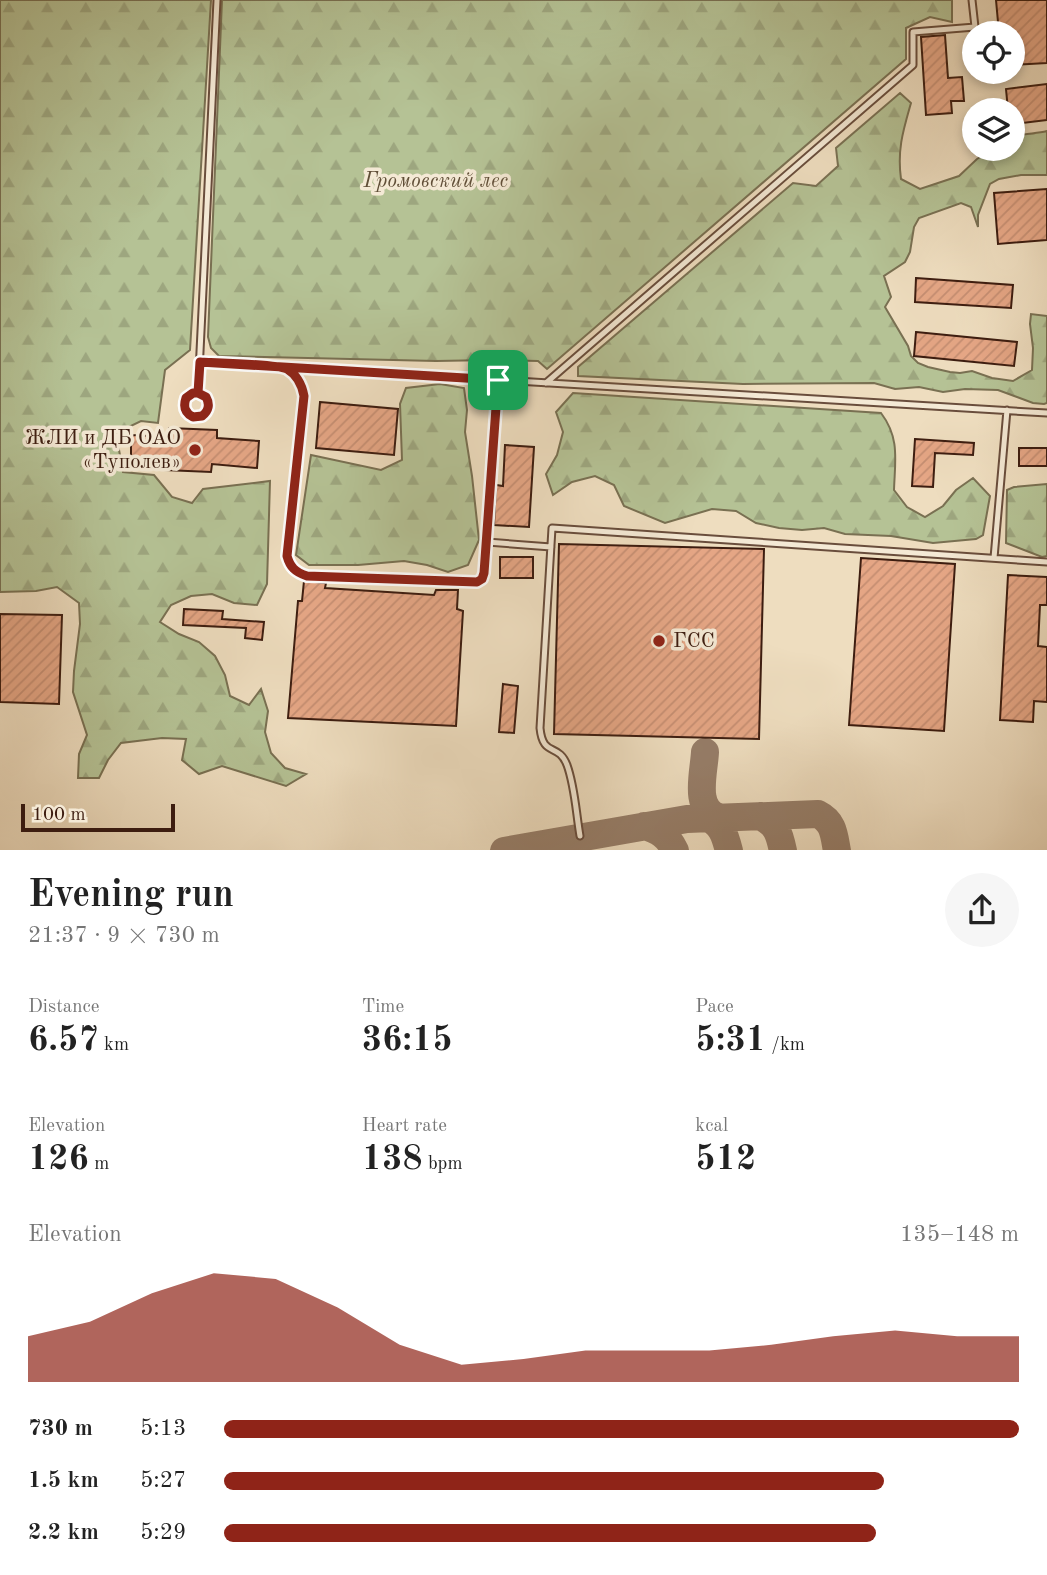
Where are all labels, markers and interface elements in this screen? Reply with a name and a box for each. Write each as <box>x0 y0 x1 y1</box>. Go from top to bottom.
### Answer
map controls <box>962 21 1025 161</box>
button: locate <box>962 21 1025 84</box>
button: layers <box>962 98 1025 161</box>
park label: Громовский лес <box>363 171 509 192</box>
pin <box>468 350 528 410</box>
icon: arrive <box>479 361 517 399</box>
place label: ЖЛИ и ДБ ОАО «Туполев» <box>25 428 181 473</box>
marker: ЖЛИ и ДБ ОАО «Туполев» <box>187 442 203 458</box>
place label: ГСС <box>673 631 715 652</box>
marker: ГСС <box>651 633 667 649</box>
scale bar <box>21 802 175 833</box>
text: 100 m <box>32 806 85 825</box>
button: share <box>945 873 1019 947</box>
text: Evening run <box>28 877 234 915</box>
text: 21:37 · 9 × 730 m <box>28 924 220 947</box>
text: Distance <box>28 998 100 1017</box>
text: Time <box>362 998 404 1017</box>
text: Pace <box>695 998 734 1017</box>
text: 6.57 <box>28 1023 99 1058</box>
text: 36:15 <box>362 1023 453 1058</box>
text: 5:31 <box>695 1023 766 1058</box>
text: km <box>99 1036 129 1055</box>
text: /km <box>766 1036 805 1055</box>
text: Elevation <box>28 1117 105 1136</box>
text: Heart rate <box>362 1117 447 1136</box>
text: kcal <box>695 1117 728 1136</box>
text: 126 <box>28 1142 89 1177</box>
text: 138 <box>362 1142 423 1177</box>
text: 512 <box>695 1142 756 1177</box>
text: m <box>89 1155 109 1174</box>
text: bpm <box>423 1155 463 1174</box>
text: Elevation <box>28 1223 122 1246</box>
text: 135–148 m <box>900 1223 1019 1246</box>
text: 730 m <box>28 1417 93 1440</box>
text: 5:13 <box>140 1417 186 1440</box>
text: 1.5 km <box>28 1469 99 1492</box>
text: 5:27 <box>140 1469 186 1492</box>
text: 2.2 km <box>28 1521 99 1544</box>
text: 5:29 <box>140 1521 186 1544</box>

